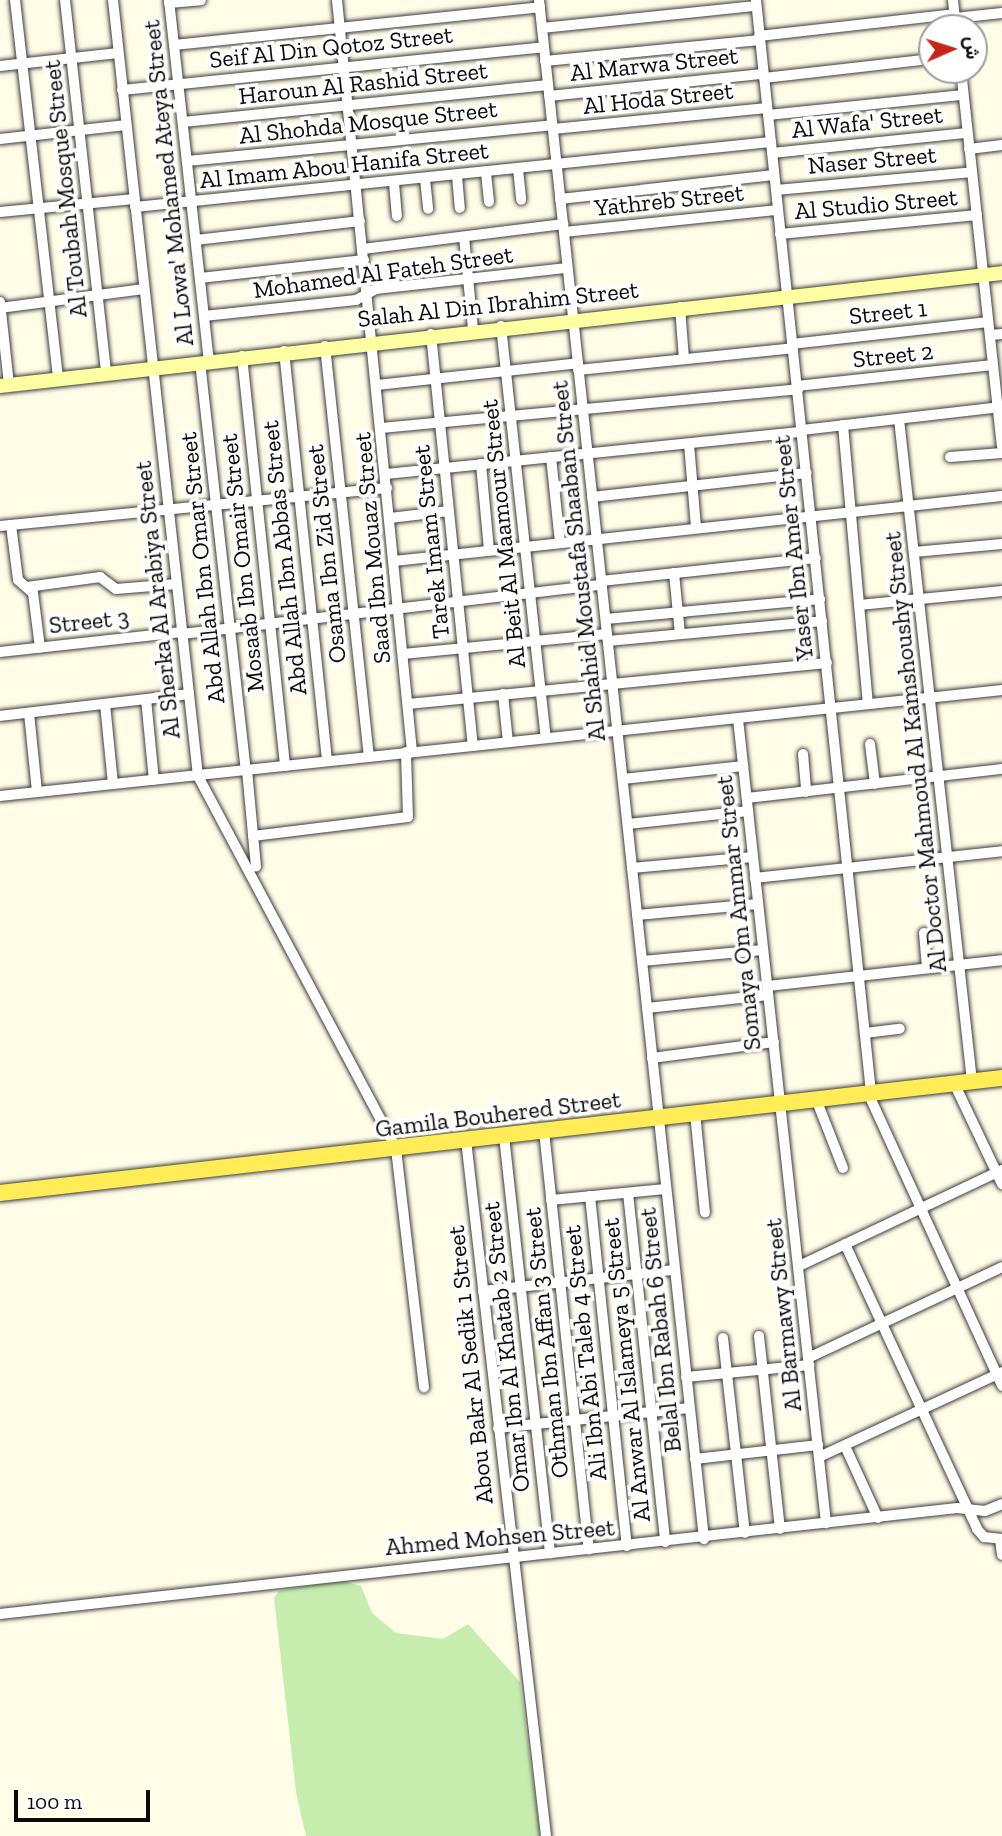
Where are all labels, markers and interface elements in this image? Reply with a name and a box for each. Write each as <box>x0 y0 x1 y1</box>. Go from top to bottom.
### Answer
north arrow <box>918 14 988 84</box>
street label: Al Lowa' Mohamed Ateya Street <box>137 18 199 348</box>
street label: Seif Al Din Qotoz Street <box>208 20 454 74</box>
text: ش <box>960 36 985 60</box>
street label: Al Marwa Street <box>569 41 739 87</box>
street label: Haroun Al Rashid Street <box>237 56 489 110</box>
street label: Al Toubah Mosque Street <box>37 58 93 320</box>
street label: Al Hoda Street <box>582 76 734 120</box>
street label: Al Shohda Mosque Street <box>238 94 498 150</box>
street label: Al Wafa' Street <box>790 100 944 144</box>
street label: Al Imam Abou Hanifa Street <box>198 135 490 195</box>
street label: Naser Street <box>806 140 938 180</box>
street label: Yathreb Street <box>593 178 745 222</box>
street label: Al Studio Street <box>793 183 959 225</box>
street label: Mohamed Al Fateh Street <box>251 239 515 305</box>
street label: Salah Al Din Ibrahim Street <box>356 275 640 333</box>
street label: Street 1 <box>848 294 928 330</box>
street label: Street 2 <box>851 336 935 374</box>
street label: Al Shahid Moustafa Shaaban Street <box>545 379 611 743</box>
street label: Al Beit Al Maamour Street <box>475 398 531 670</box>
street label: Abd Allah Ibn Abbas Street <box>255 418 313 698</box>
street label: Abd Allah Ibn Omar Street <box>173 430 231 706</box>
street label: Saad Ibn Mouaz Street <box>348 431 396 665</box>
street label: Mosaab Ibn Omair Street <box>214 432 270 694</box>
street label: Yaser Ibn Amer Street <box>767 433 819 663</box>
street label: Osama Ibn Zid Street <box>300 443 352 665</box>
street label: Tarek Imam Street <box>407 444 455 640</box>
street label: Al Sherka Al Arabiya Street <box>128 459 186 741</box>
street label: Al Doctor Mahmoud Al Kamshoushy Street <box>877 529 953 975</box>
street label: Street 3 <box>48 602 130 640</box>
street label: Somaya Om Ammar Street <box>709 774 767 1052</box>
street label: Gamila Bouhered Street <box>374 1085 622 1143</box>
street label: Omar Ibn Al Khatab 2 Street <box>476 1200 536 1494</box>
street label: Othman Ibn Affan 3 Street <box>517 1206 575 1480</box>
street label: Belal Ibn Rabah 6 Street <box>633 1206 687 1454</box>
street label: Al Anwar Al Islameya 5 Street <box>596 1216 656 1524</box>
street label: Al Barmawy Street <box>759 1217 807 1413</box>
street label: Ali Ibn Abi Taleb 4 Street <box>557 1223 613 1483</box>
street label: Abou Bakr Al Sedik 1 Street <box>441 1224 499 1506</box>
street label: Ahmed Mohsen Street <box>384 1513 616 1561</box>
scale bar <box>18 1776 154 1820</box>
text: 100 m <box>27 1789 82 1814</box>

